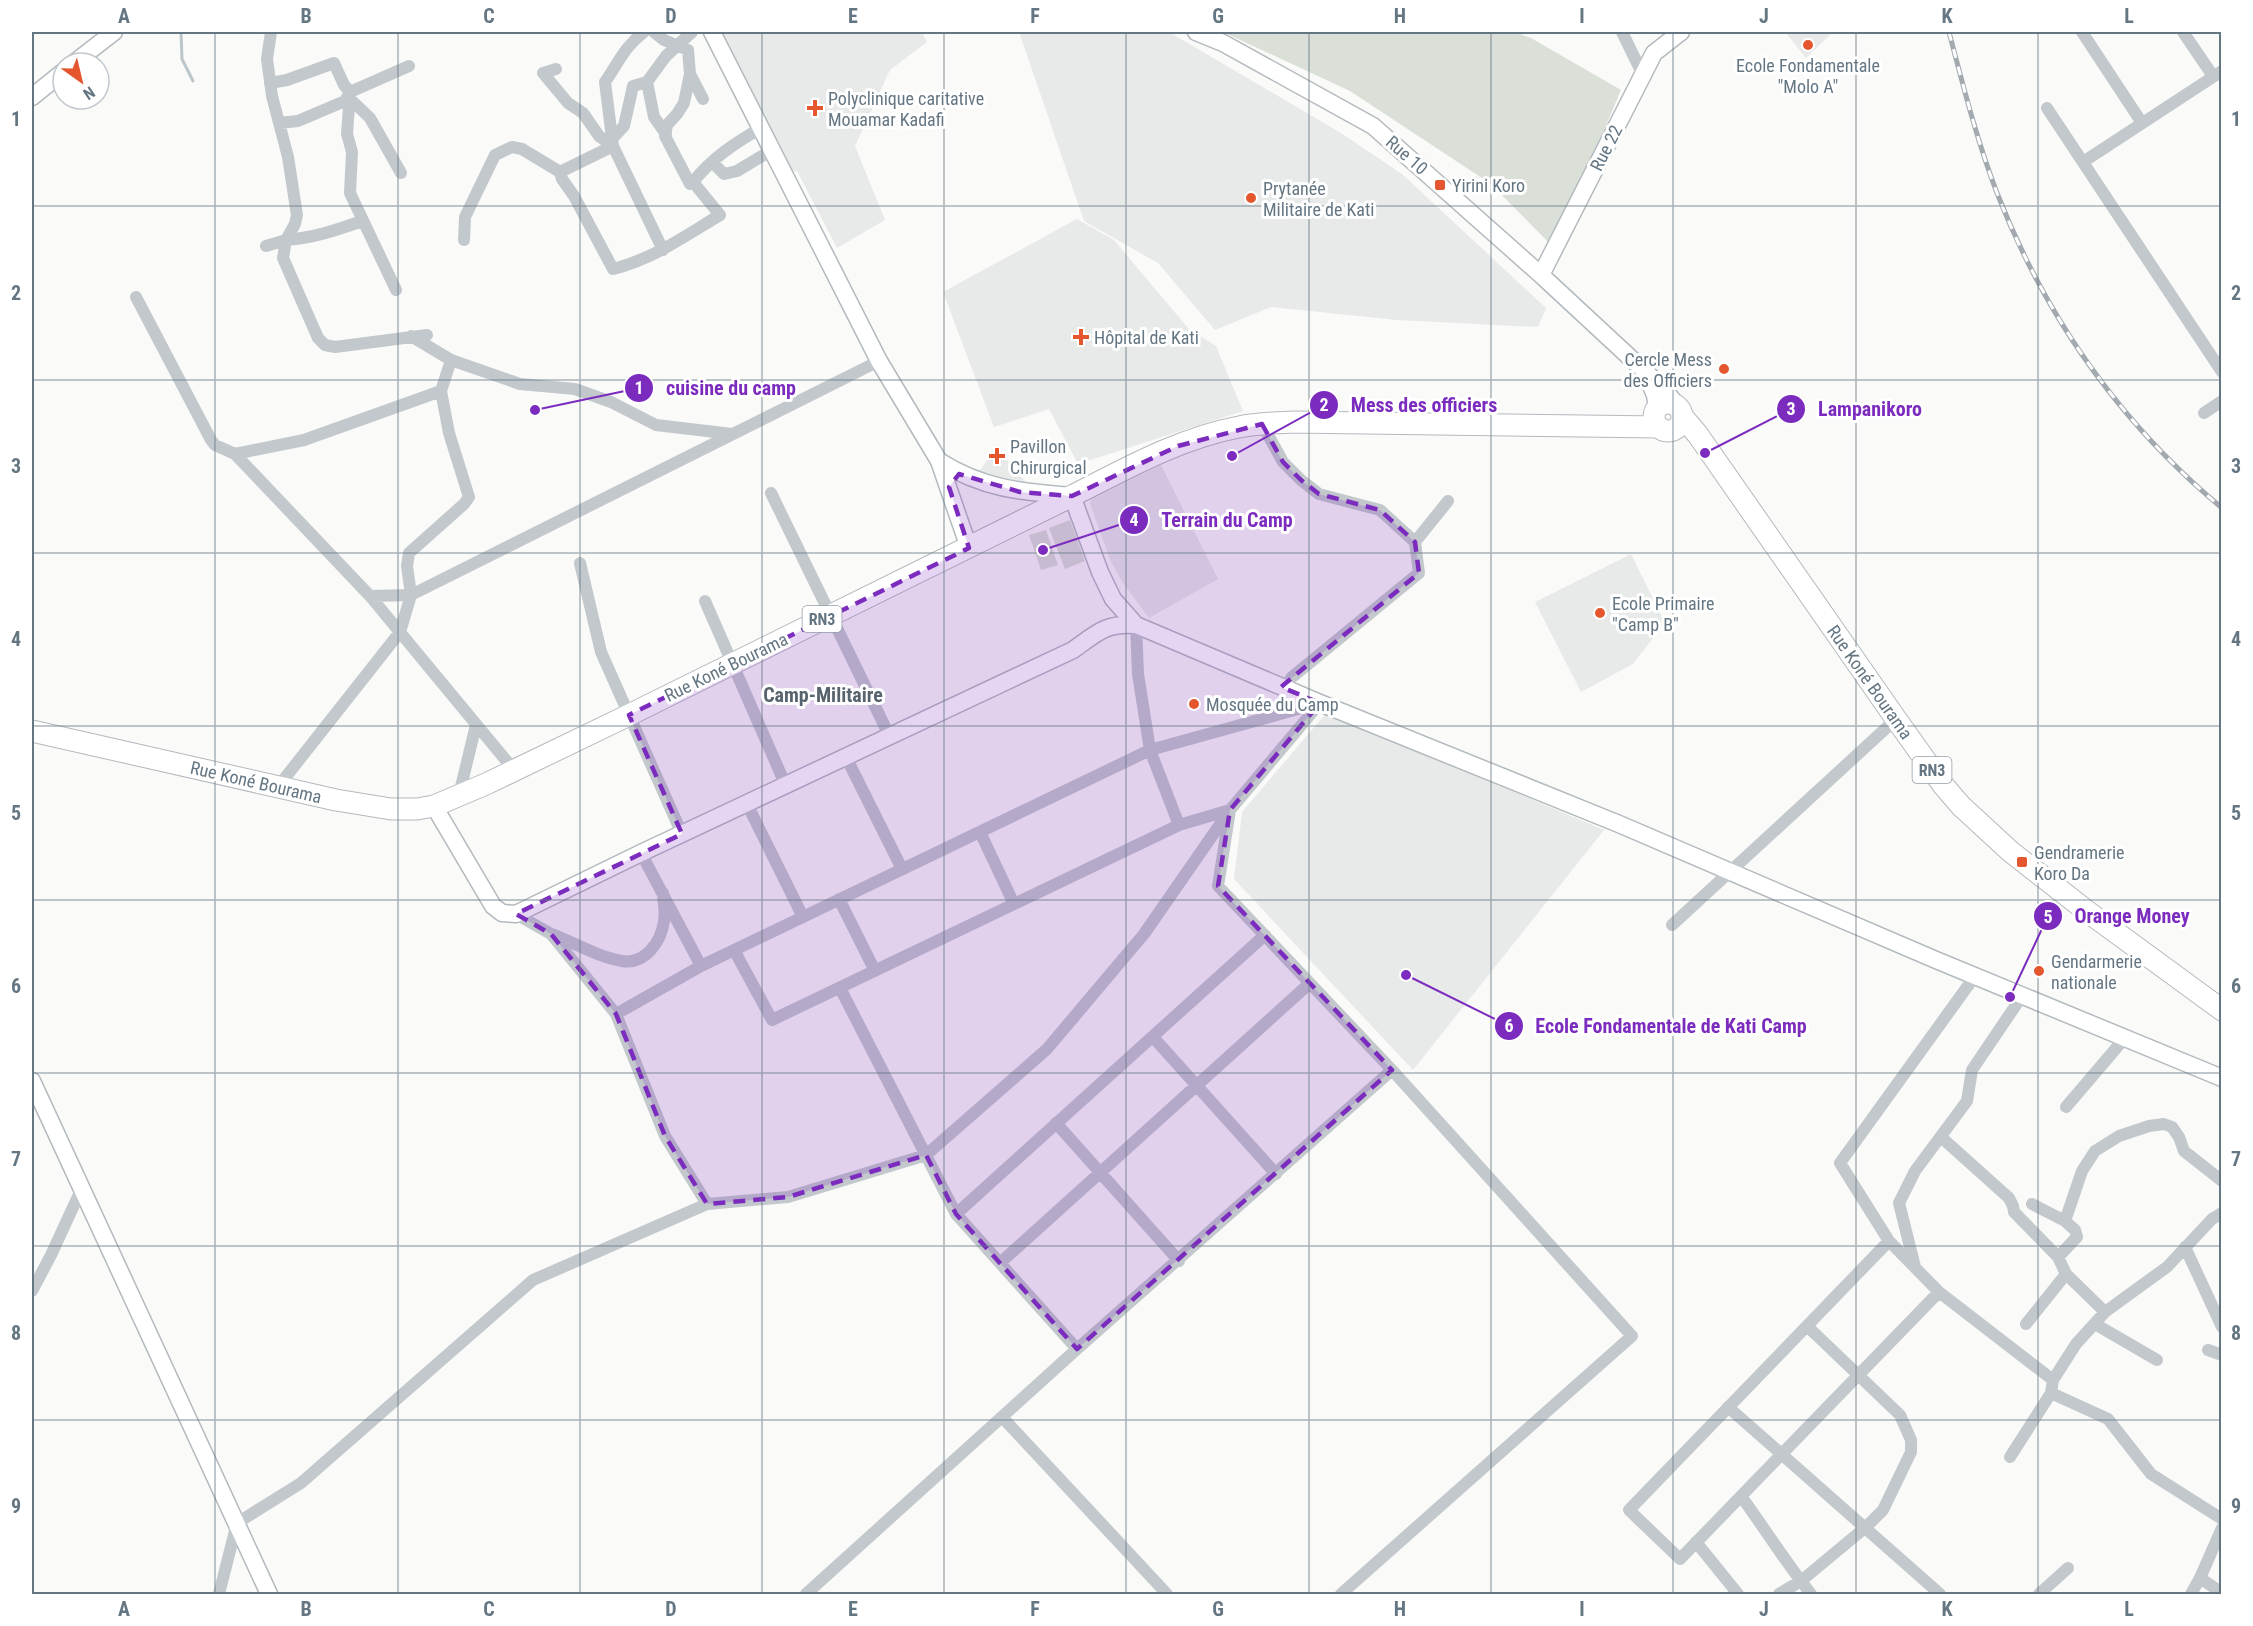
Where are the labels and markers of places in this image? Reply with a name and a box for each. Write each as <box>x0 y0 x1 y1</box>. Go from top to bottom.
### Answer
marker: Ecole Fondamentale "Molo A" <box>1801 38 1815 52</box>
place label: Ecole Fondamentale "Molo A" <box>1736 55 1880 97</box>
place label: Polyclinique caritative Mouamar Kadafi <box>828 88 984 130</box>
marker: Polyclinique caritative Mouamar Kadafi <box>806 99 824 117</box>
place label: Yirini Koro <box>1452 175 1525 196</box>
place label: Prytanée Militaire de Kati <box>1263 178 1374 220</box>
marker: Yirini Koro <box>1433 178 1447 192</box>
marker: Prytanée Militaire de Kati <box>1244 191 1258 205</box>
place label: Hôpital de Kati <box>1094 327 1199 348</box>
marker: Hôpital de Kati <box>1072 328 1090 346</box>
place label: Cercle Mess des Officiers <box>1623 349 1712 391</box>
marker: Cercle Mess des Officiers <box>1717 362 1731 376</box>
callout: cuisine du camp <box>624 369 808 407</box>
callout: Mess des officiers <box>1309 386 1510 424</box>
callout: Lampanikoro <box>1776 390 1934 428</box>
place label: Pavillon Chirurgical <box>1010 436 1087 478</box>
marker: Pavillon Chirurgical <box>988 447 1006 465</box>
callout: Terrain du Camp <box>1119 501 1305 539</box>
place label: Ecole Primaire "Camp B" <box>1612 593 1714 635</box>
marker: Ecole Primaire "Camp B" <box>1593 606 1607 620</box>
place label: Mosquée du Camp <box>1206 694 1339 715</box>
marker: Mosquée du Camp <box>1187 697 1201 711</box>
place label: Gendramerie Koro Da <box>2034 842 2125 884</box>
marker: Gendramerie Koro Da <box>2015 855 2029 869</box>
callout: Orange Money <box>2033 897 2202 935</box>
place label: Gendarmerie nationale <box>2051 951 2142 993</box>
marker: Gendarmerie nationale <box>2032 964 2046 978</box>
callout: Ecole Fondamentale de Kati Camp <box>1494 1007 1819 1045</box>

